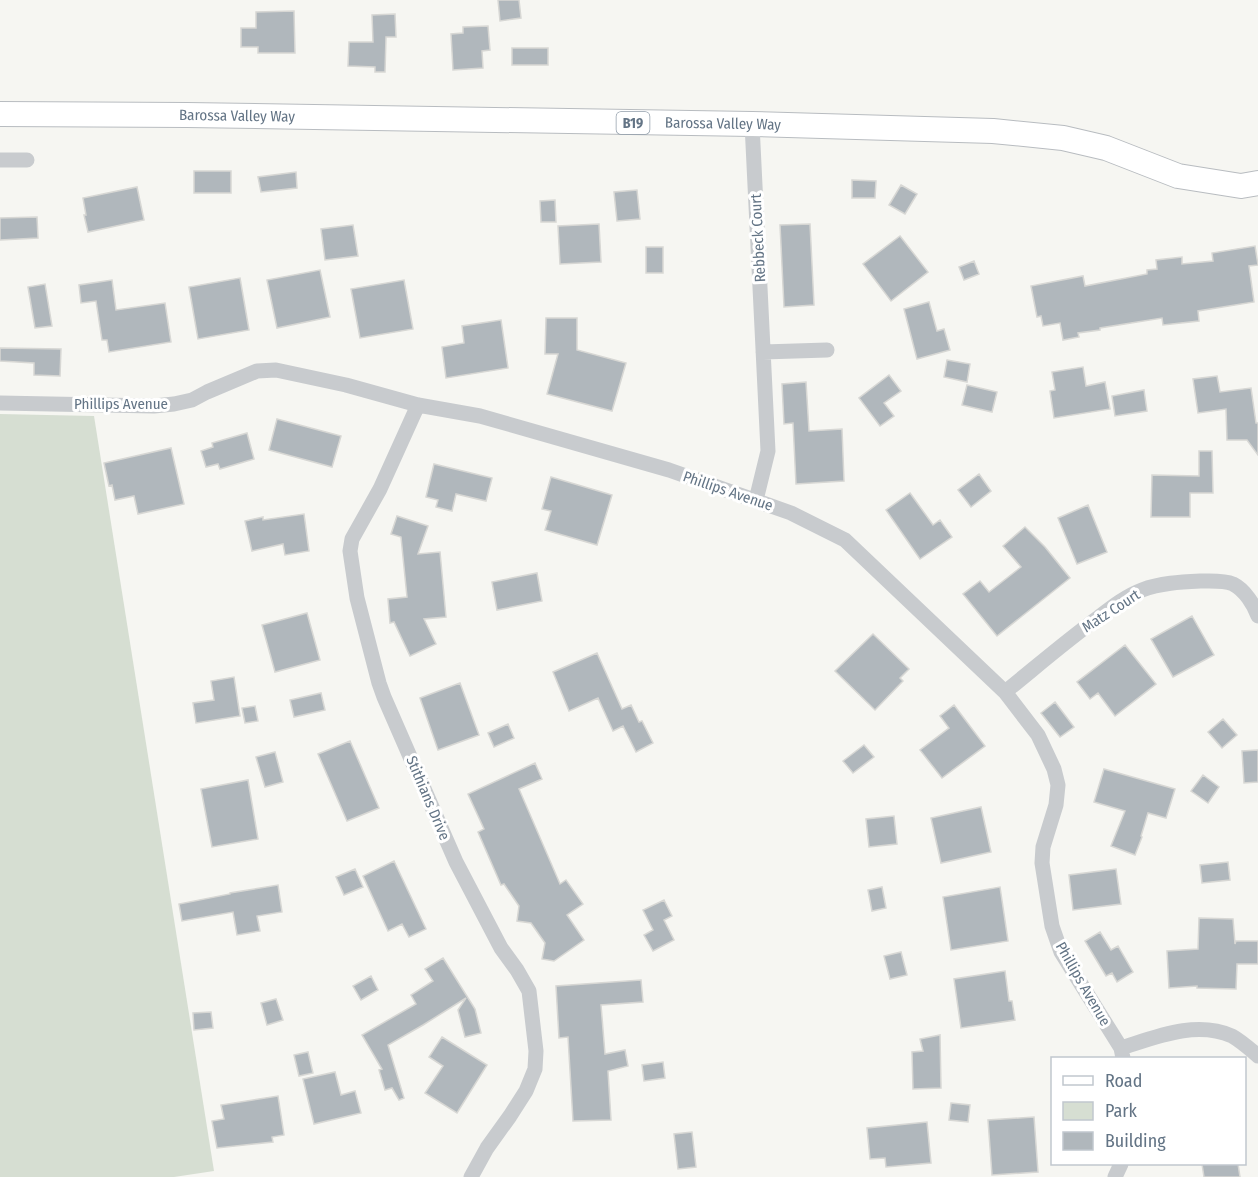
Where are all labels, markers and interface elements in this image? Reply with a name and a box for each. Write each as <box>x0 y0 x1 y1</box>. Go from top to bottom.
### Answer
street label: Barossa Valley Way <box>179 106 295 126</box>
road number: B19 <box>616 112 650 134</box>
street label: Barossa Valley Way <box>665 114 782 134</box>
street label: Rebbeck Court <box>747 193 769 283</box>
street label: Phillips Avenue <box>74 395 168 413</box>
street label: Phillips Avenue <box>681 467 775 515</box>
street label: Matz Court <box>1079 586 1143 636</box>
street label: Stithians Drive <box>402 753 454 843</box>
street label: Phillips Avenue <box>1052 939 1114 1029</box>
legend <box>1051 1057 1246 1165</box>
text: Road <box>1105 1070 1142 1092</box>
text: Park <box>1105 1100 1138 1122</box>
text: Building <box>1105 1130 1166 1152</box>

